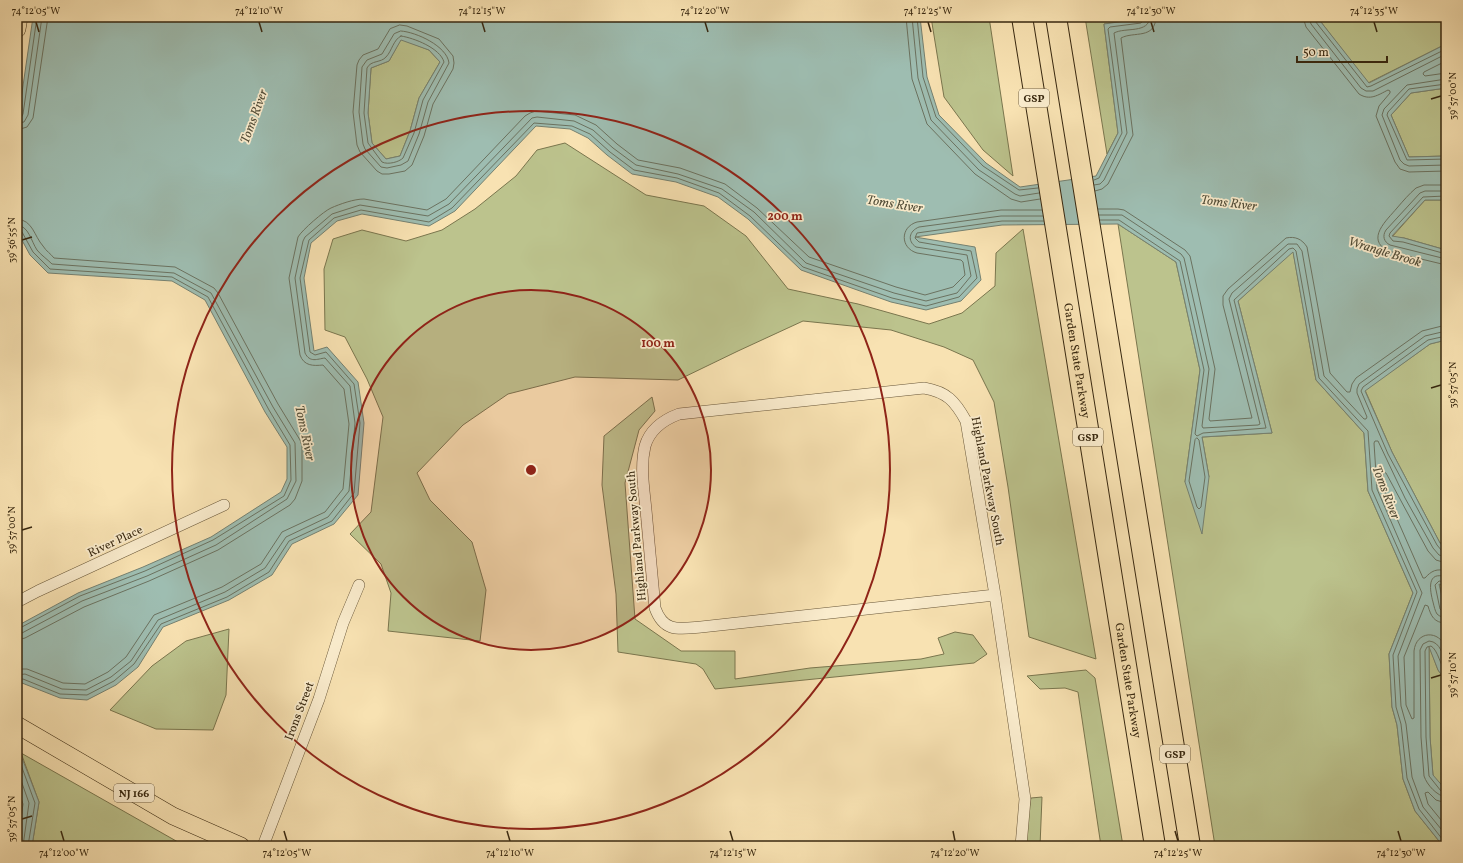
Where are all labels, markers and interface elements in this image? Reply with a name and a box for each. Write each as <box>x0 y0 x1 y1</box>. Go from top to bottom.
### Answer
text: 74°12'05"W <box>12 4 60 18</box>
text: 74°12'10"W <box>235 4 283 18</box>
text: 74°12'15"W <box>459 4 505 18</box>
text: 74°12'20"W <box>680 4 730 18</box>
text: 74°12'25"W <box>904 4 952 18</box>
text: 74°12'30"W <box>1127 4 1176 18</box>
text: 74°12'35"W <box>1350 4 1398 18</box>
scale bar <box>1297 38 1387 64</box>
text: 50 m <box>1303 45 1329 61</box>
text: 39°57'00"N <box>1446 71 1460 120</box>
water label: Toms River <box>237 87 273 146</box>
road number: GSP <box>1019 89 1049 107</box>
water label: Toms River <box>865 192 924 218</box>
water label: Toms River <box>1200 192 1258 216</box>
text: 200 m <box>767 209 803 225</box>
text: 39°56'55"N <box>5 216 19 263</box>
water label: Wrangle Brook <box>1346 233 1423 273</box>
street label: Garden State Parkway <box>1059 302 1093 420</box>
text: 100 m <box>641 336 675 352</box>
text: 39°57'05"N <box>1446 361 1460 408</box>
water label: Toms River <box>289 404 319 463</box>
street label: Highland Parkway South <box>967 415 1007 547</box>
road number: GSP <box>1073 428 1103 446</box>
centre of rings <box>524 463 538 477</box>
water label: Toms River <box>1367 463 1404 522</box>
street label: Highland Parkway South <box>623 470 651 602</box>
text: 39°57'00"N <box>5 505 19 554</box>
street label: River Place <box>85 522 146 562</box>
street label: Garden State Parkway <box>1110 622 1145 740</box>
text: 39°57'10"N <box>1446 652 1460 698</box>
street label: Irons Street <box>281 680 318 743</box>
road number: GSP <box>1160 745 1190 763</box>
road number: NJ 166 <box>114 784 154 802</box>
text: 39°57'05"N <box>5 795 19 842</box>
text: 74°12'00"W <box>39 846 89 860</box>
text: 74°12'05"W <box>263 846 311 860</box>
text: 74°12'10"W <box>486 846 534 860</box>
text: 74°12'15"W <box>710 846 756 860</box>
text: 74°12'20"W <box>930 846 980 860</box>
text: 74°12'25"W <box>1154 846 1202 860</box>
text: 74°12'30"W <box>1377 846 1426 860</box>

